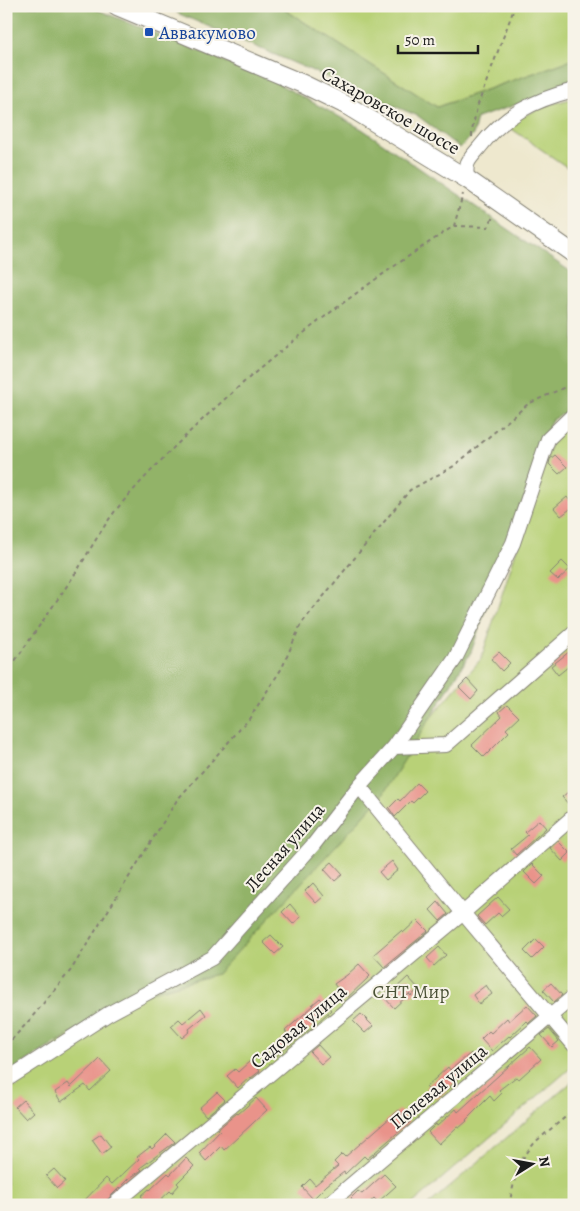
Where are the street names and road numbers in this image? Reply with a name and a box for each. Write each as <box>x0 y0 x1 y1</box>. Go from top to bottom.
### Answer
street label: Сахаровское шоссе <box>316 60 465 161</box>
street label: Лесная улица <box>239 797 331 898</box>
street label: Садовая улица <box>245 978 353 1075</box>
street label: Полевая улица <box>384 1038 493 1135</box>

